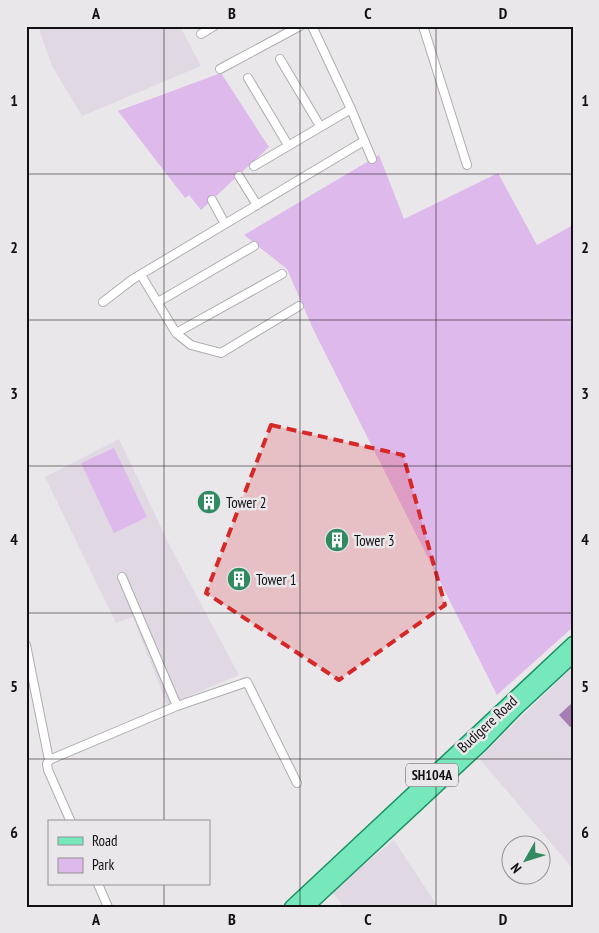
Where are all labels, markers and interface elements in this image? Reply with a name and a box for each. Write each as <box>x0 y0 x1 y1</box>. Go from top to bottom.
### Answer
text: A <box>91 3 101 23</box>
text: B <box>228 3 236 23</box>
text: C <box>364 3 372 23</box>
text: D <box>499 3 508 23</box>
text: 1 <box>10 90 18 110</box>
text: 1 <box>581 90 589 110</box>
text: 2 <box>10 237 18 257</box>
text: 2 <box>581 237 589 257</box>
text: 3 <box>10 383 18 403</box>
text: 3 <box>581 383 589 403</box>
building icon: Tower 2 <box>196 489 222 515</box>
place label: Tower 2 <box>226 493 266 512</box>
building icon: Tower 3 <box>324 527 350 553</box>
text: 4 <box>10 529 18 549</box>
text: 4 <box>581 529 589 549</box>
place label: Tower 3 <box>354 531 394 550</box>
building icon: Tower 1 <box>226 566 252 592</box>
place label: Tower 1 <box>256 570 296 589</box>
text: 5 <box>10 676 18 696</box>
text: 5 <box>581 676 589 696</box>
street label: Budigere Road <box>453 691 521 757</box>
road number: SH104A <box>406 764 458 786</box>
legend <box>48 820 210 886</box>
text: 6 <box>10 822 18 842</box>
text: 6 <box>581 822 589 842</box>
text: Road <box>92 831 118 850</box>
north arrow <box>502 836 552 886</box>
text: Park <box>92 855 114 874</box>
text: N <box>507 860 525 877</box>
text: A <box>91 909 101 929</box>
text: B <box>228 909 236 929</box>
text: C <box>364 909 372 929</box>
text: D <box>499 909 508 929</box>

